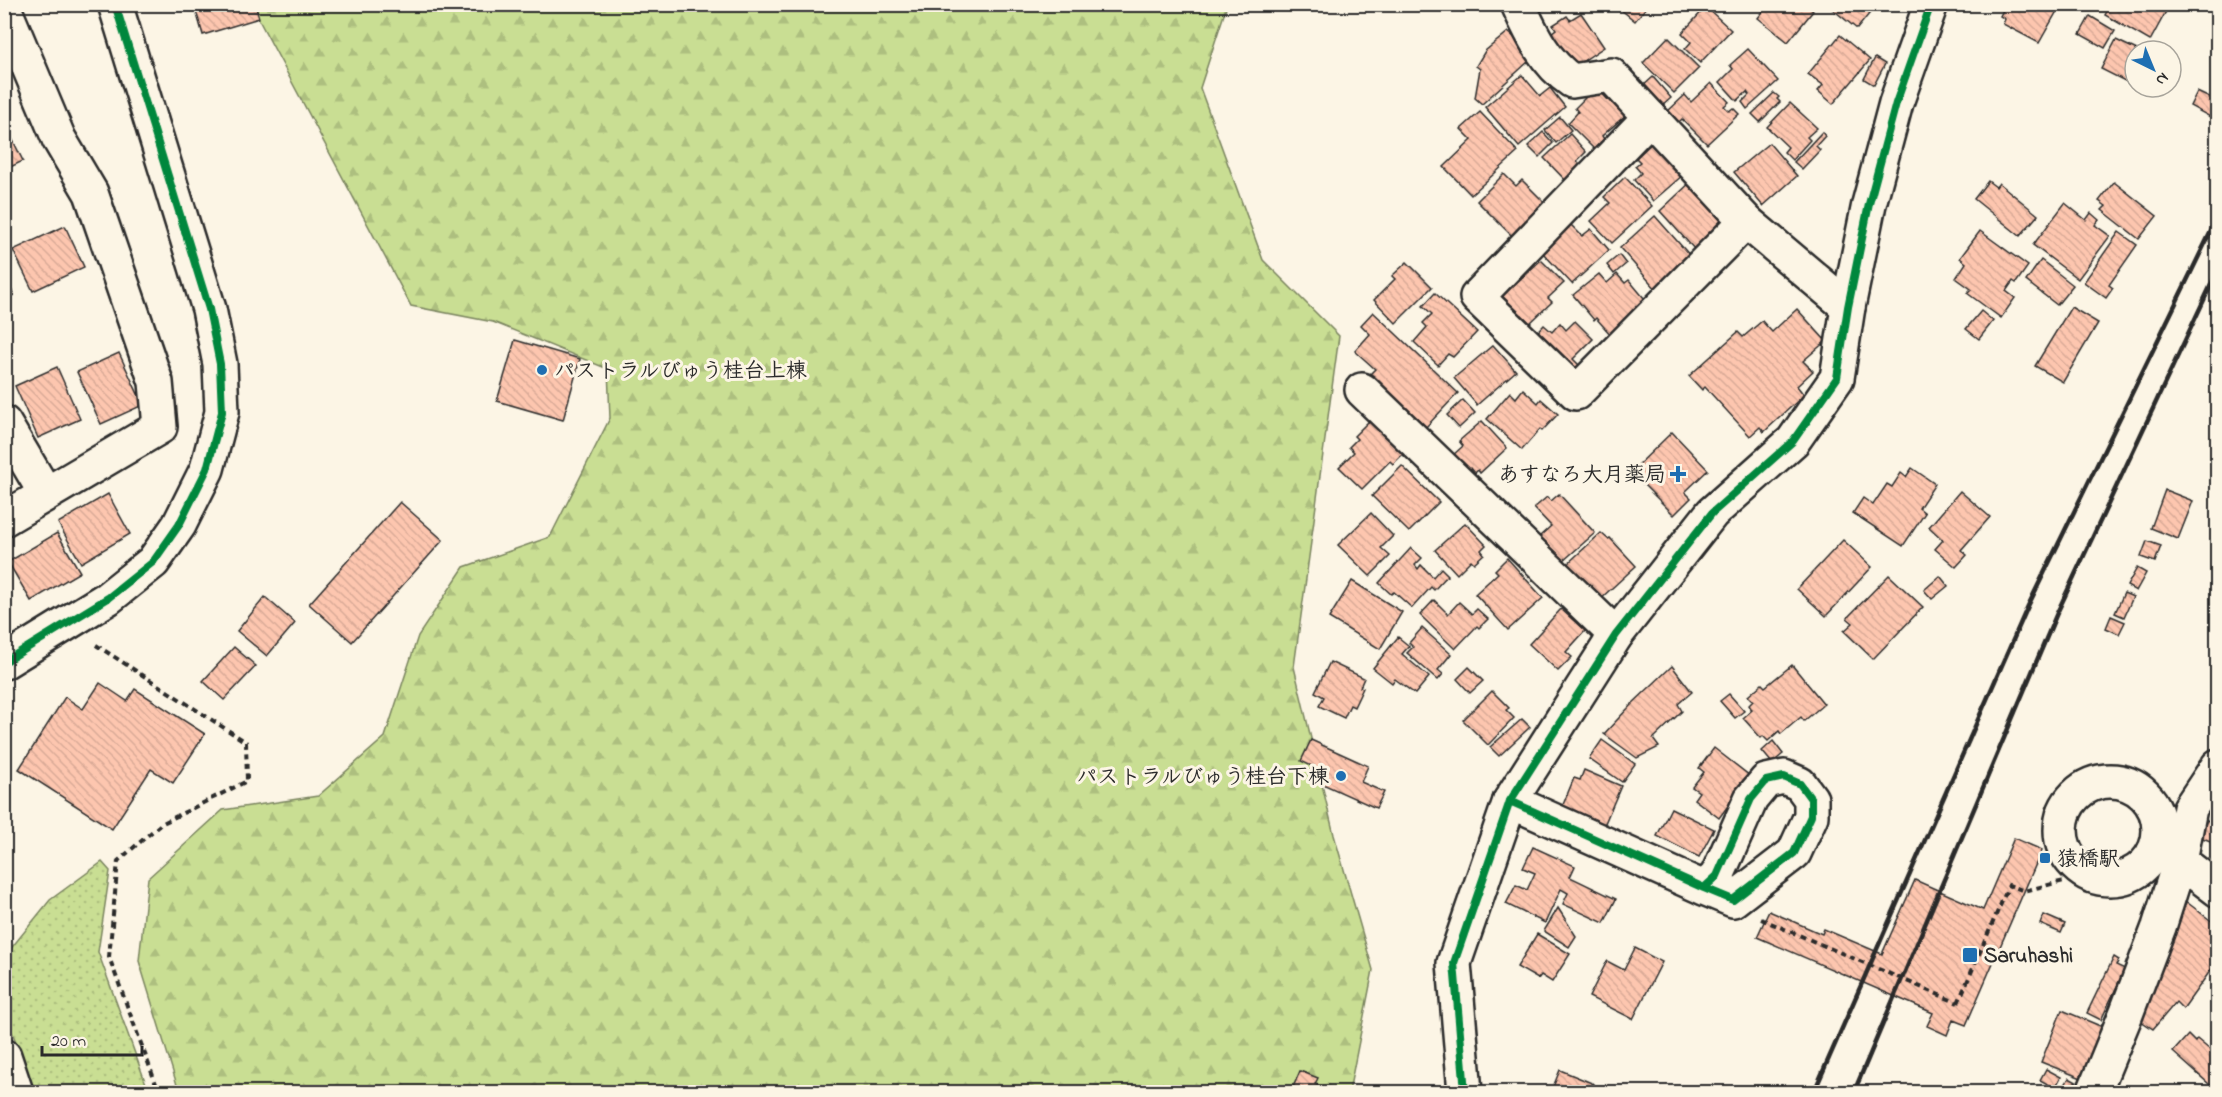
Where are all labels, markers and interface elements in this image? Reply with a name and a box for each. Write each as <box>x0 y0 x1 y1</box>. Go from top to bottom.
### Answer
north arrow <box>2123 39 2183 99</box>
text: N <box>2150 66 2174 91</box>
place label: パストラルびゅう桂台上棟 <box>554 357 807 387</box>
marker: パストラルびゅう桂台上棟 <box>535 363 549 377</box>
place label: あすなろ大月薬局 <box>1498 461 1666 491</box>
marker: あすなろ大月薬局 <box>1671 467 1685 481</box>
place label: パストラルびゅう桂台下棟 <box>1076 763 1329 793</box>
marker: パストラルびゅう桂台下棟 <box>1334 769 1348 783</box>
place label: 猿橋駅 <box>2057 845 2120 875</box>
marker: 猿橋駅 <box>2038 851 2052 865</box>
place label: Saruhashi <box>1984 942 2073 972</box>
marker: Saruhashi <box>1961 946 1979 964</box>
scale bar <box>42 1019 142 1057</box>
text: 20 m <box>51 1029 86 1055</box>

